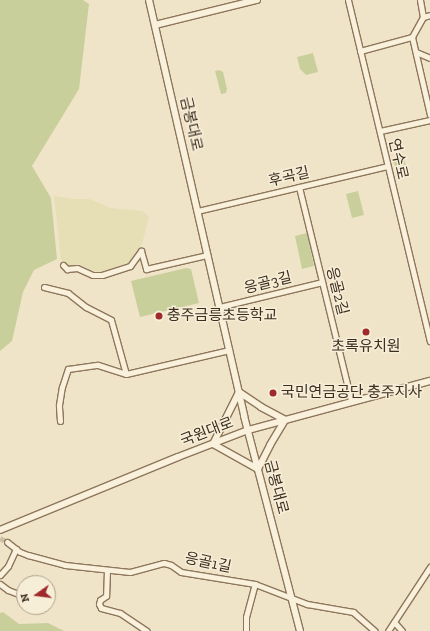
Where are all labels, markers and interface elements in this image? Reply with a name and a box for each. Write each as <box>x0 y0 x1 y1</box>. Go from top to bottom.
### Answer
street label: 금봉대로 <box>176 95 206 153</box>
street label: 연수로 <box>385 137 411 181</box>
street label: 후곡길 <box>267 164 311 190</box>
street label: 응골2길 <box>322 265 352 317</box>
street label: 응골3길 <box>242 268 294 298</box>
place label: 충주금릉초등학교 <box>167 307 277 325</box>
marker: 충주금릉초등학교 <box>154 311 164 321</box>
marker: 초록유치원 <box>361 327 371 337</box>
place label: 초록유치원 <box>332 338 400 356</box>
place label: 국민연금공단 충주지사 <box>281 384 422 402</box>
marker: 국민연금공단 충주지사 <box>268 388 278 398</box>
street label: 국원대로 <box>178 414 236 450</box>
street label: 금봉대로 <box>260 458 292 516</box>
street label: 응골1길 <box>183 549 233 577</box>
north arrow <box>16 575 56 615</box>
text: N <box>18 592 32 603</box>

